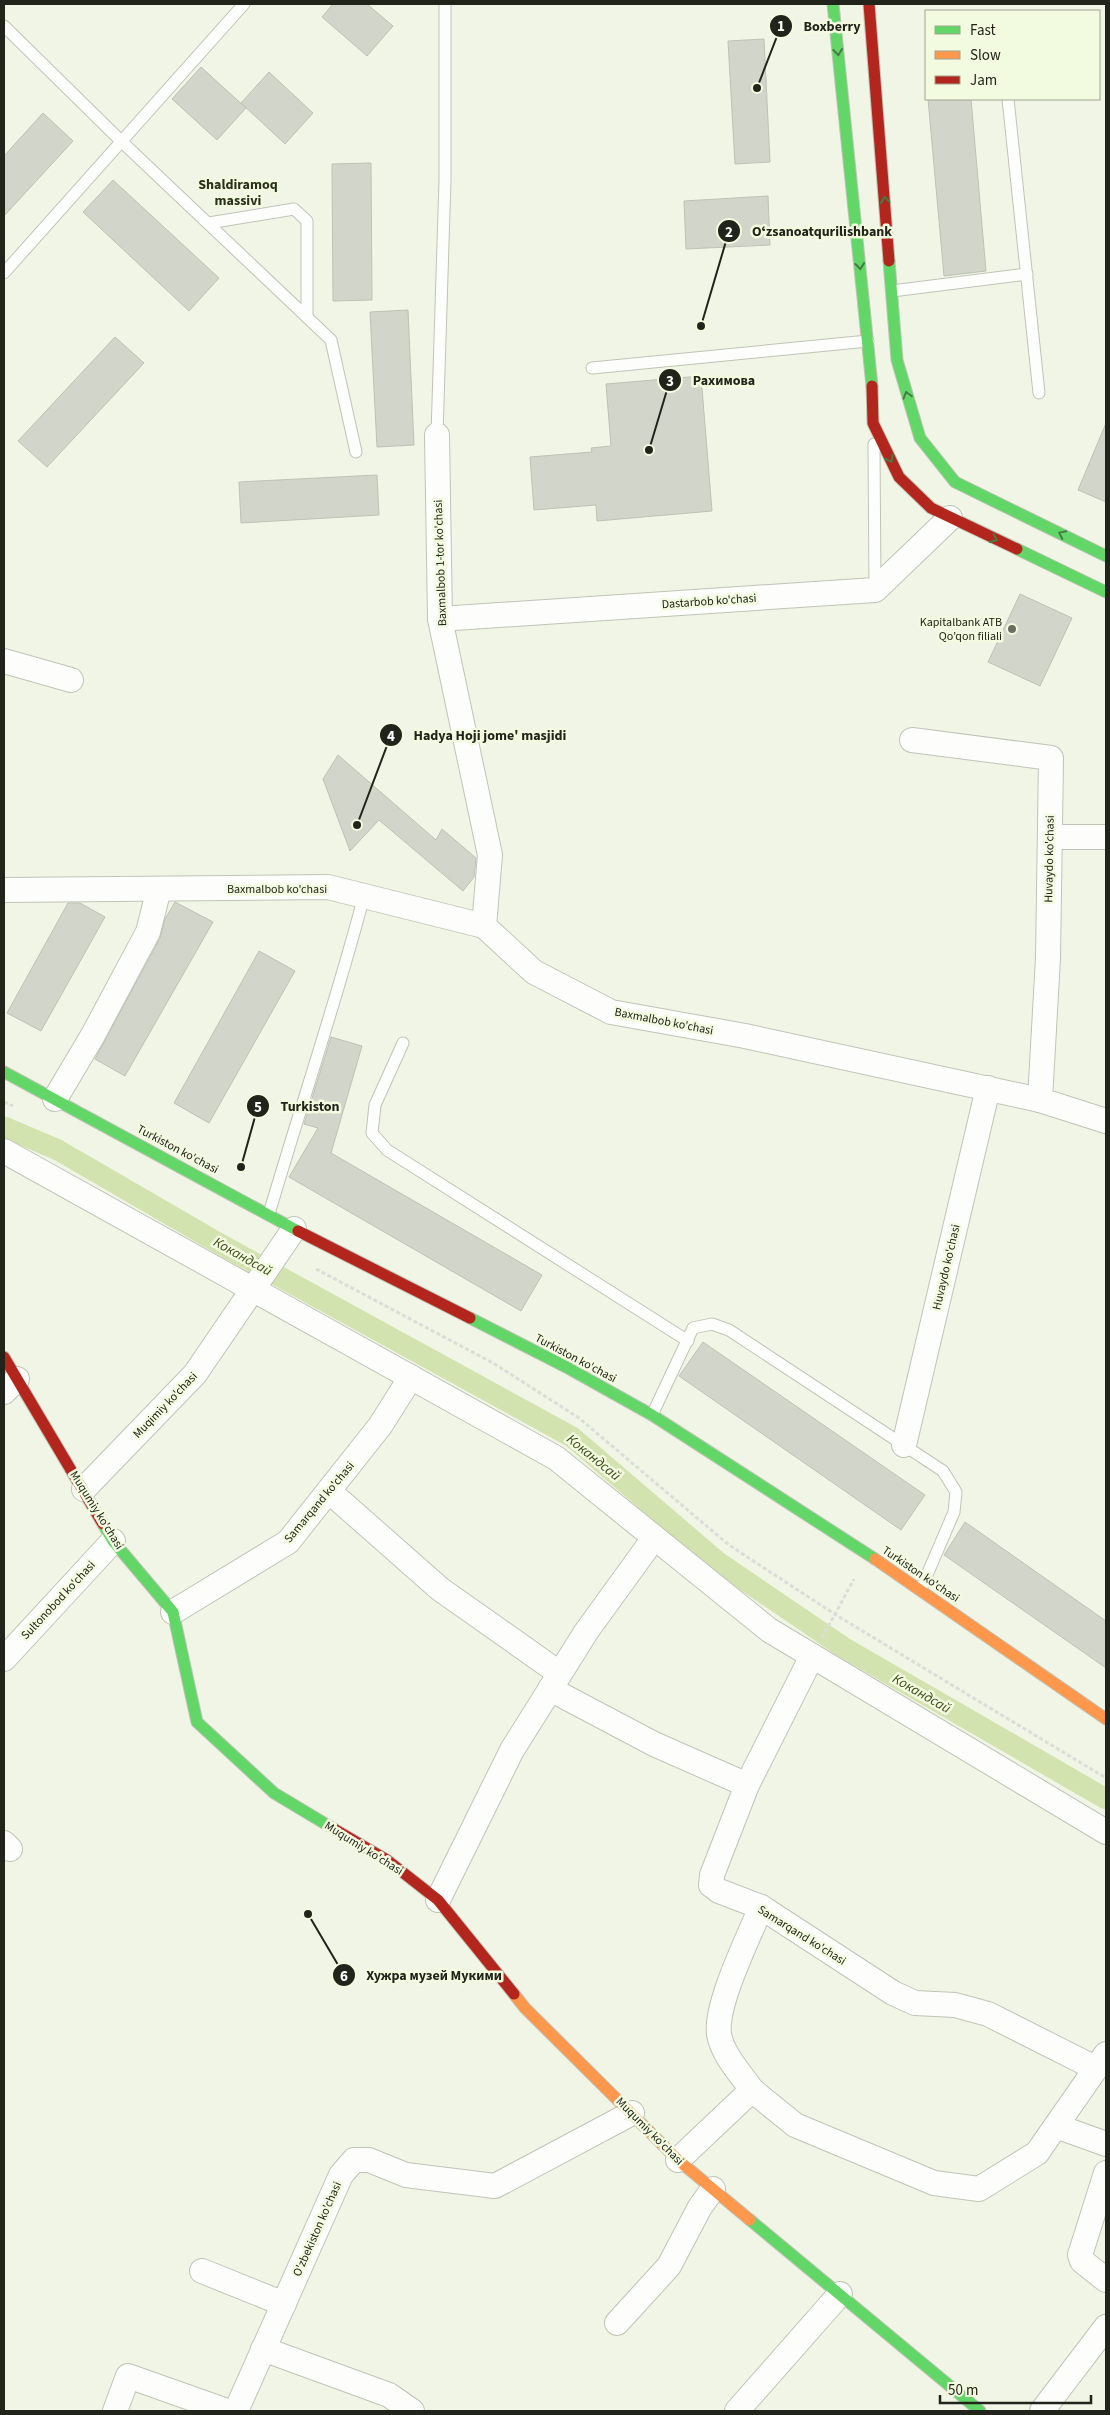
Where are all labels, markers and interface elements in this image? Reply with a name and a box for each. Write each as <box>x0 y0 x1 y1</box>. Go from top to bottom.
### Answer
legend <box>925 10 1100 100</box>
callout: Boxberry <box>768 11 870 40</box>
text: 1 <box>777 16 785 37</box>
text: Boxberry <box>804 17 861 37</box>
text: Fast <box>970 20 996 41</box>
text: Slow <box>970 45 1001 66</box>
one-way arrow <box>832 49 843 57</box>
text: Jam <box>970 70 997 91</box>
district label: Shaldiramoq massivi <box>198 175 278 211</box>
one-way arrow <box>880 195 891 203</box>
callout: Oʻzsanoatqurilishbank <box>717 217 902 246</box>
text: 2 <box>725 222 733 243</box>
text: Oʻzsanoatqurilishbank <box>752 222 892 242</box>
one-way arrow <box>854 262 865 270</box>
callout: Рахимова <box>658 366 765 395</box>
text: 3 <box>666 371 674 392</box>
text: Рахимова <box>693 371 755 391</box>
one-way arrow <box>903 392 913 400</box>
one-way arrow <box>884 454 894 463</box>
street label: Baxmalbob 1-tor ko'chasi <box>430 499 451 627</box>
one-way arrow <box>1059 530 1068 540</box>
one-way arrow <box>989 533 998 543</box>
street label: Dastarbob ko'chasi <box>661 590 757 613</box>
place label: Kapitalbank ATB Qo’qon filiali <box>920 614 1002 645</box>
marker: Kapitalbank ATB Qo’qon filiali <box>1006 623 1018 635</box>
callout: Hadya Hoji jome' masjidi <box>378 721 576 750</box>
text: 4 <box>387 726 395 747</box>
text: Hadya Hoji jome' masjidi <box>414 726 567 746</box>
street label: Huvaydo ko'chasi <box>1040 815 1059 903</box>
street label: Baxmalbob ko'chasi <box>227 881 327 898</box>
street label: Baxmalbob ko'chasi <box>613 1004 715 1039</box>
callout: Turkiston <box>246 1092 350 1121</box>
text: 5 <box>254 1097 262 1118</box>
text: Turkiston <box>280 1097 340 1117</box>
street label: Turkiston ko'chasi <box>134 1121 222 1178</box>
street label: Huvaydo ko'chasi <box>928 1223 965 1312</box>
water label: Кокандсай <box>209 1233 276 1281</box>
street label: Turkiston ko'chasi <box>532 1330 620 1387</box>
street label: Muqimiy ko'chasi <box>129 1368 201 1442</box>
water label: Кокандсай <box>562 1430 625 1486</box>
street label: Samarqand ko'chasi <box>280 1458 359 1547</box>
street label: Muqumiy ko'chasi <box>66 1468 128 1553</box>
street label: Turkiston ko'chasi <box>879 1542 963 1607</box>
street label: Sultonobod ko'chasi <box>17 1557 99 1644</box>
water label: Кокандсай <box>889 1669 954 1719</box>
street label: Muqumiy ko'chasi <box>321 1817 406 1879</box>
street label: Samarqand ko'chasi <box>754 1901 849 1970</box>
callout: Хужра музей Мукими <box>331 1961 512 1990</box>
text: 6 <box>340 1966 348 1987</box>
text: Хужра музей Мукими <box>366 1966 502 1986</box>
street label: Muqumiy ko'chasi <box>612 2094 687 2169</box>
street label: O'zbekiston ko'chasi <box>289 2179 346 2279</box>
scale bar <box>940 2372 1091 2404</box>
text: 50 m <box>948 2380 978 2401</box>

